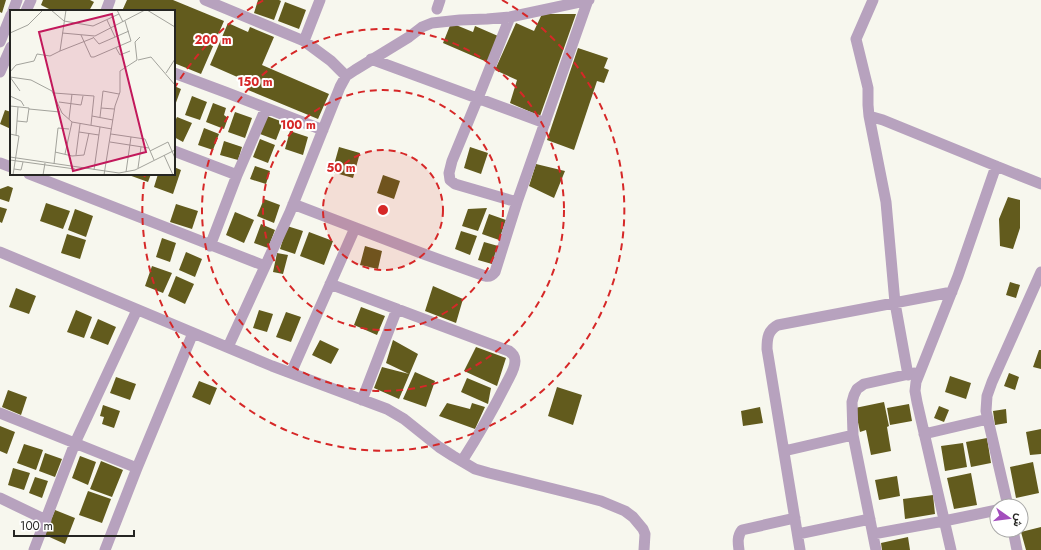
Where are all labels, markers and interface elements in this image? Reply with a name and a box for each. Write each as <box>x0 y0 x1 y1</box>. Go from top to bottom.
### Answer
inset map <box>10 10 175 175</box>
text: 200 m <box>194 31 232 49</box>
text: 150 m <box>237 73 273 91</box>
text: 100 m <box>280 116 316 134</box>
text: 50 m <box>326 159 356 177</box>
centre of rings <box>376 203 390 217</box>
north arrow <box>989 498 1029 538</box>
scale bar <box>14 512 134 538</box>
text: ش <box>1009 512 1028 529</box>
text: 100 m <box>20 517 53 535</box>

